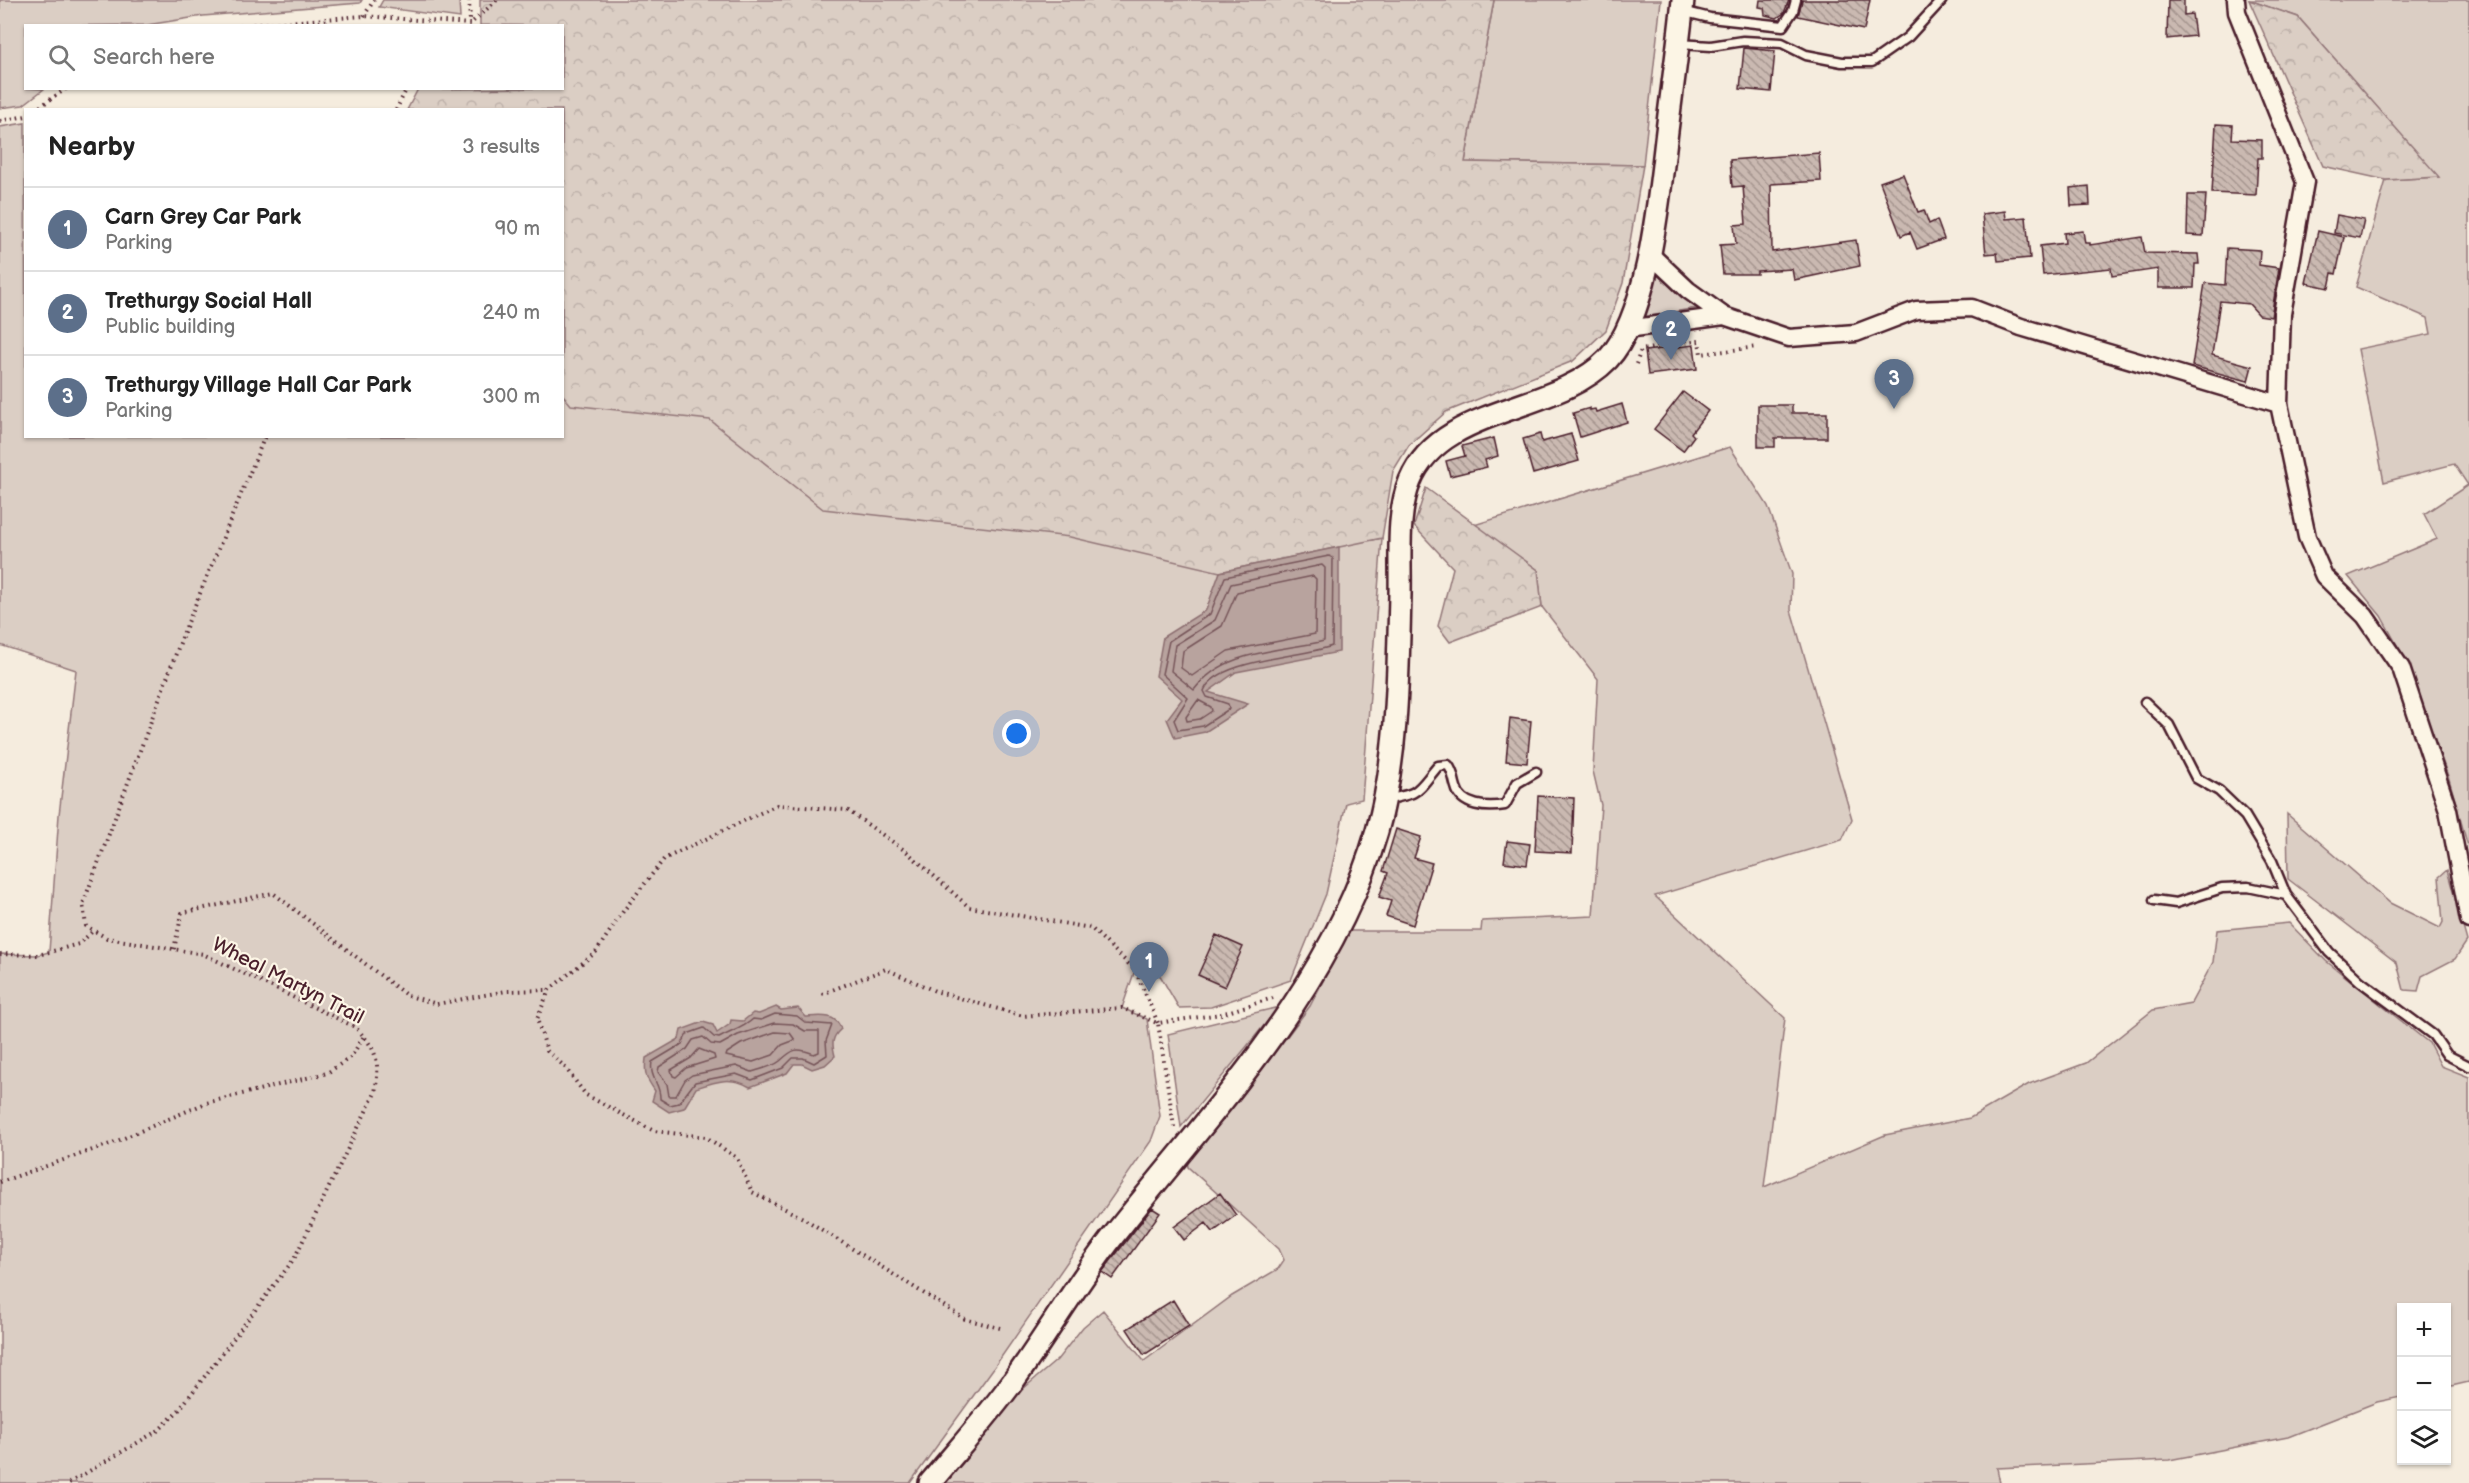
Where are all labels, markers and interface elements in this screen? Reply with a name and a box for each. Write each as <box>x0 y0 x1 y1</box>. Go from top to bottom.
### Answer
search box <box>24 24 564 90</box>
icon: search <box>45 41 78 74</box>
text: Search here <box>93 44 215 71</box>
text: Nearby <box>48 132 135 163</box>
text: 3 results <box>462 135 540 159</box>
text: Carn Grey Car Park <box>105 204 301 231</box>
text: 1 <box>63 217 72 241</box>
text: 90 m <box>495 217 540 241</box>
text: Parking <box>105 231 173 255</box>
text: Trethurgy Social Hall <box>105 288 312 315</box>
text: 2 <box>62 301 73 325</box>
text: 240 m <box>483 301 540 325</box>
pin: 2 <box>1652 310 1690 360</box>
text: Public building <box>105 315 235 339</box>
pin: 3 <box>1874 360 1914 409</box>
text: Trethurgy Village Hall Car Park <box>105 372 412 399</box>
text: 3 <box>62 385 73 409</box>
text: 300 m <box>482 385 540 409</box>
text: Parking <box>105 399 173 423</box>
your location <box>1002 719 1031 748</box>
street label: Wheal Martyn Trail <box>208 932 368 1030</box>
pin: 1 <box>1130 942 1168 992</box>
map controls <box>2397 1303 2451 1465</box>
button: + <box>2397 1303 2451 1357</box>
button: − <box>2397 1357 2451 1411</box>
button: layers <box>2397 1411 2451 1465</box>

